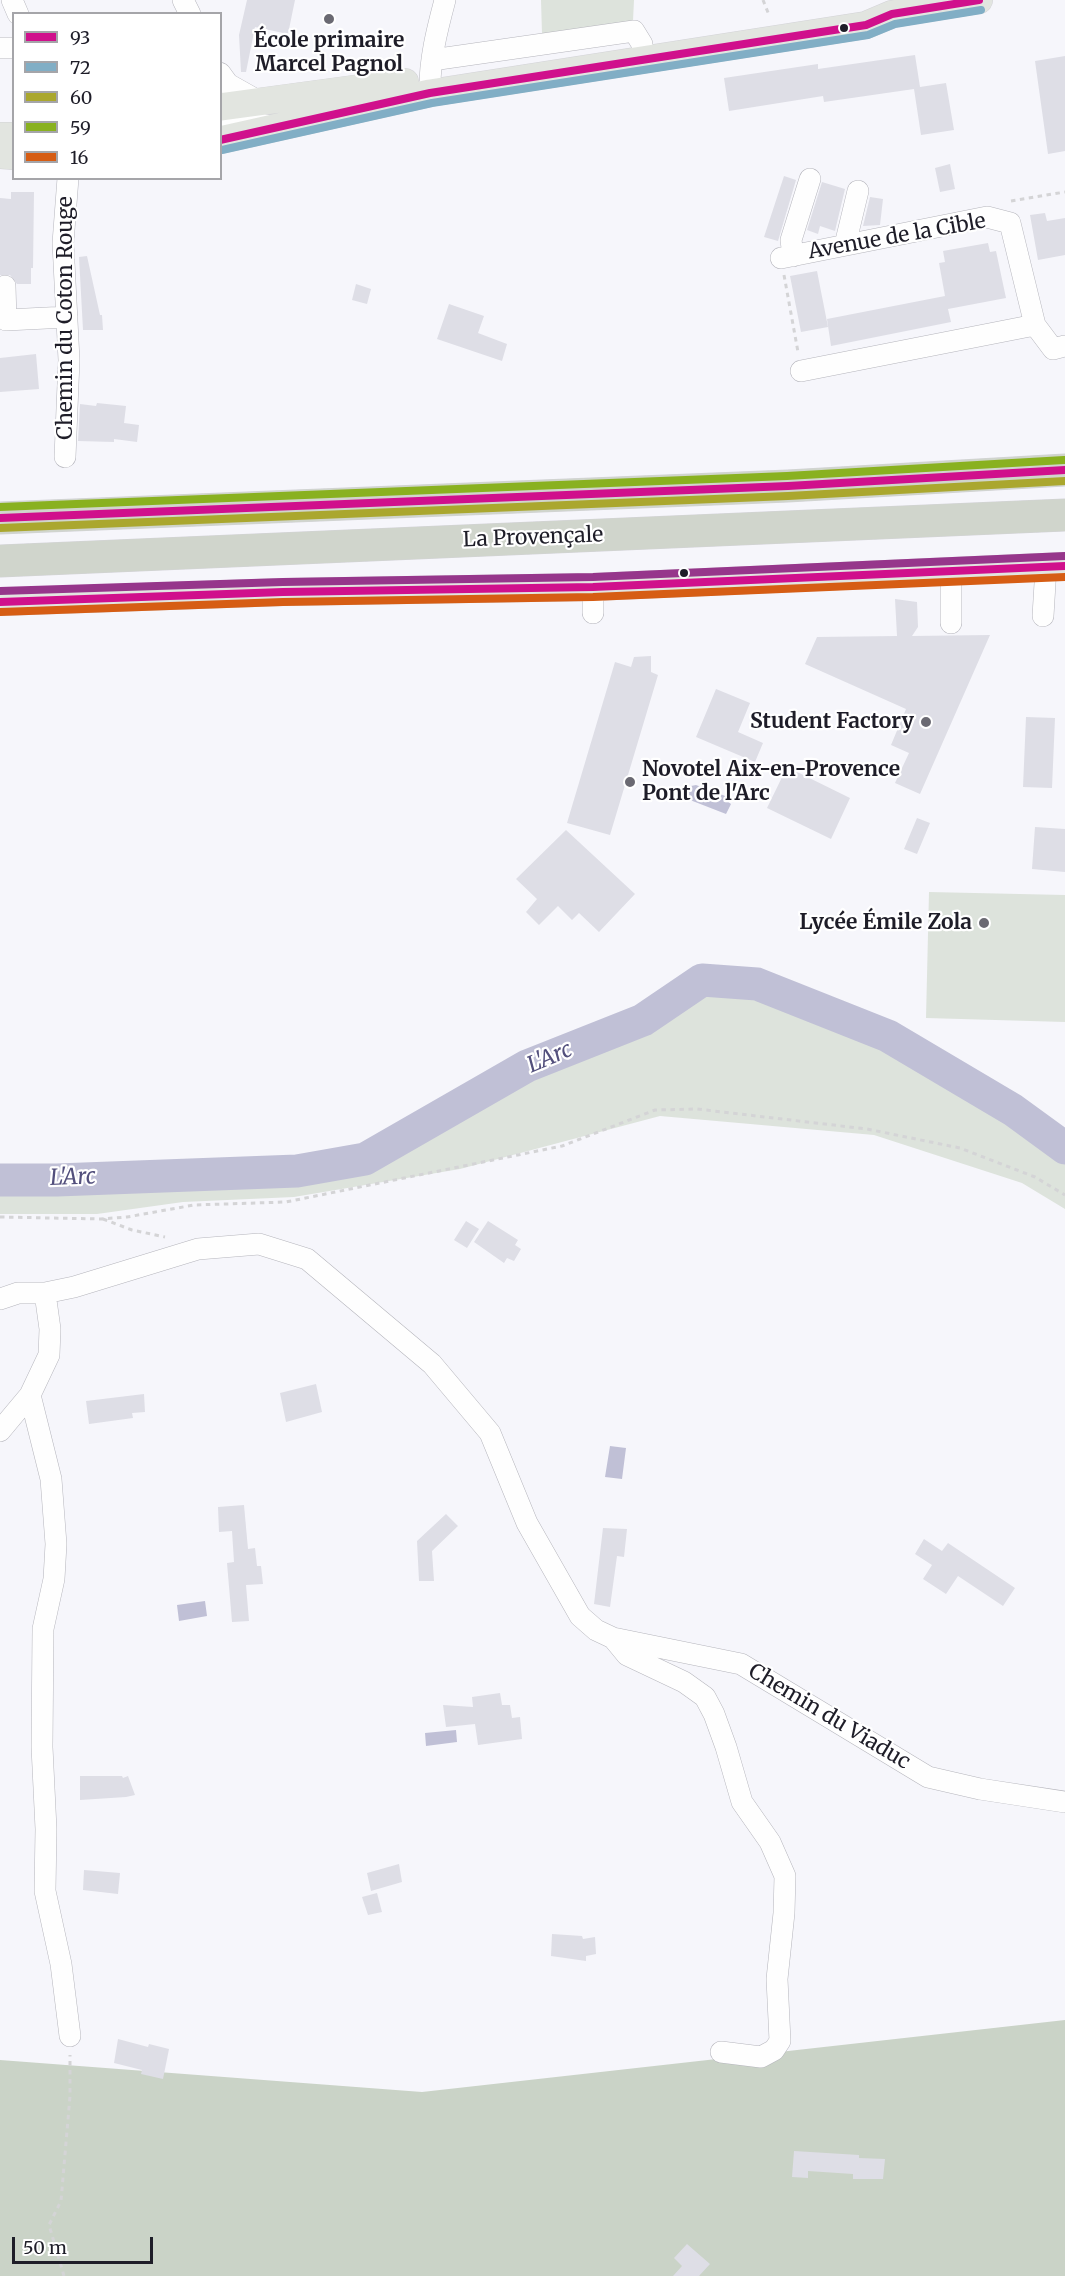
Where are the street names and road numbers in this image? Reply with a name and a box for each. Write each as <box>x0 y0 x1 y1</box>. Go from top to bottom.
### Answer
street label: Chemin du Coton Rouge <box>53 196 79 440</box>
street label: Avenue de la Cible <box>806 209 988 265</box>
street label: La Provençale <box>462 523 604 553</box>
street label: Chemin du Viaduc <box>744 1659 914 1775</box>

